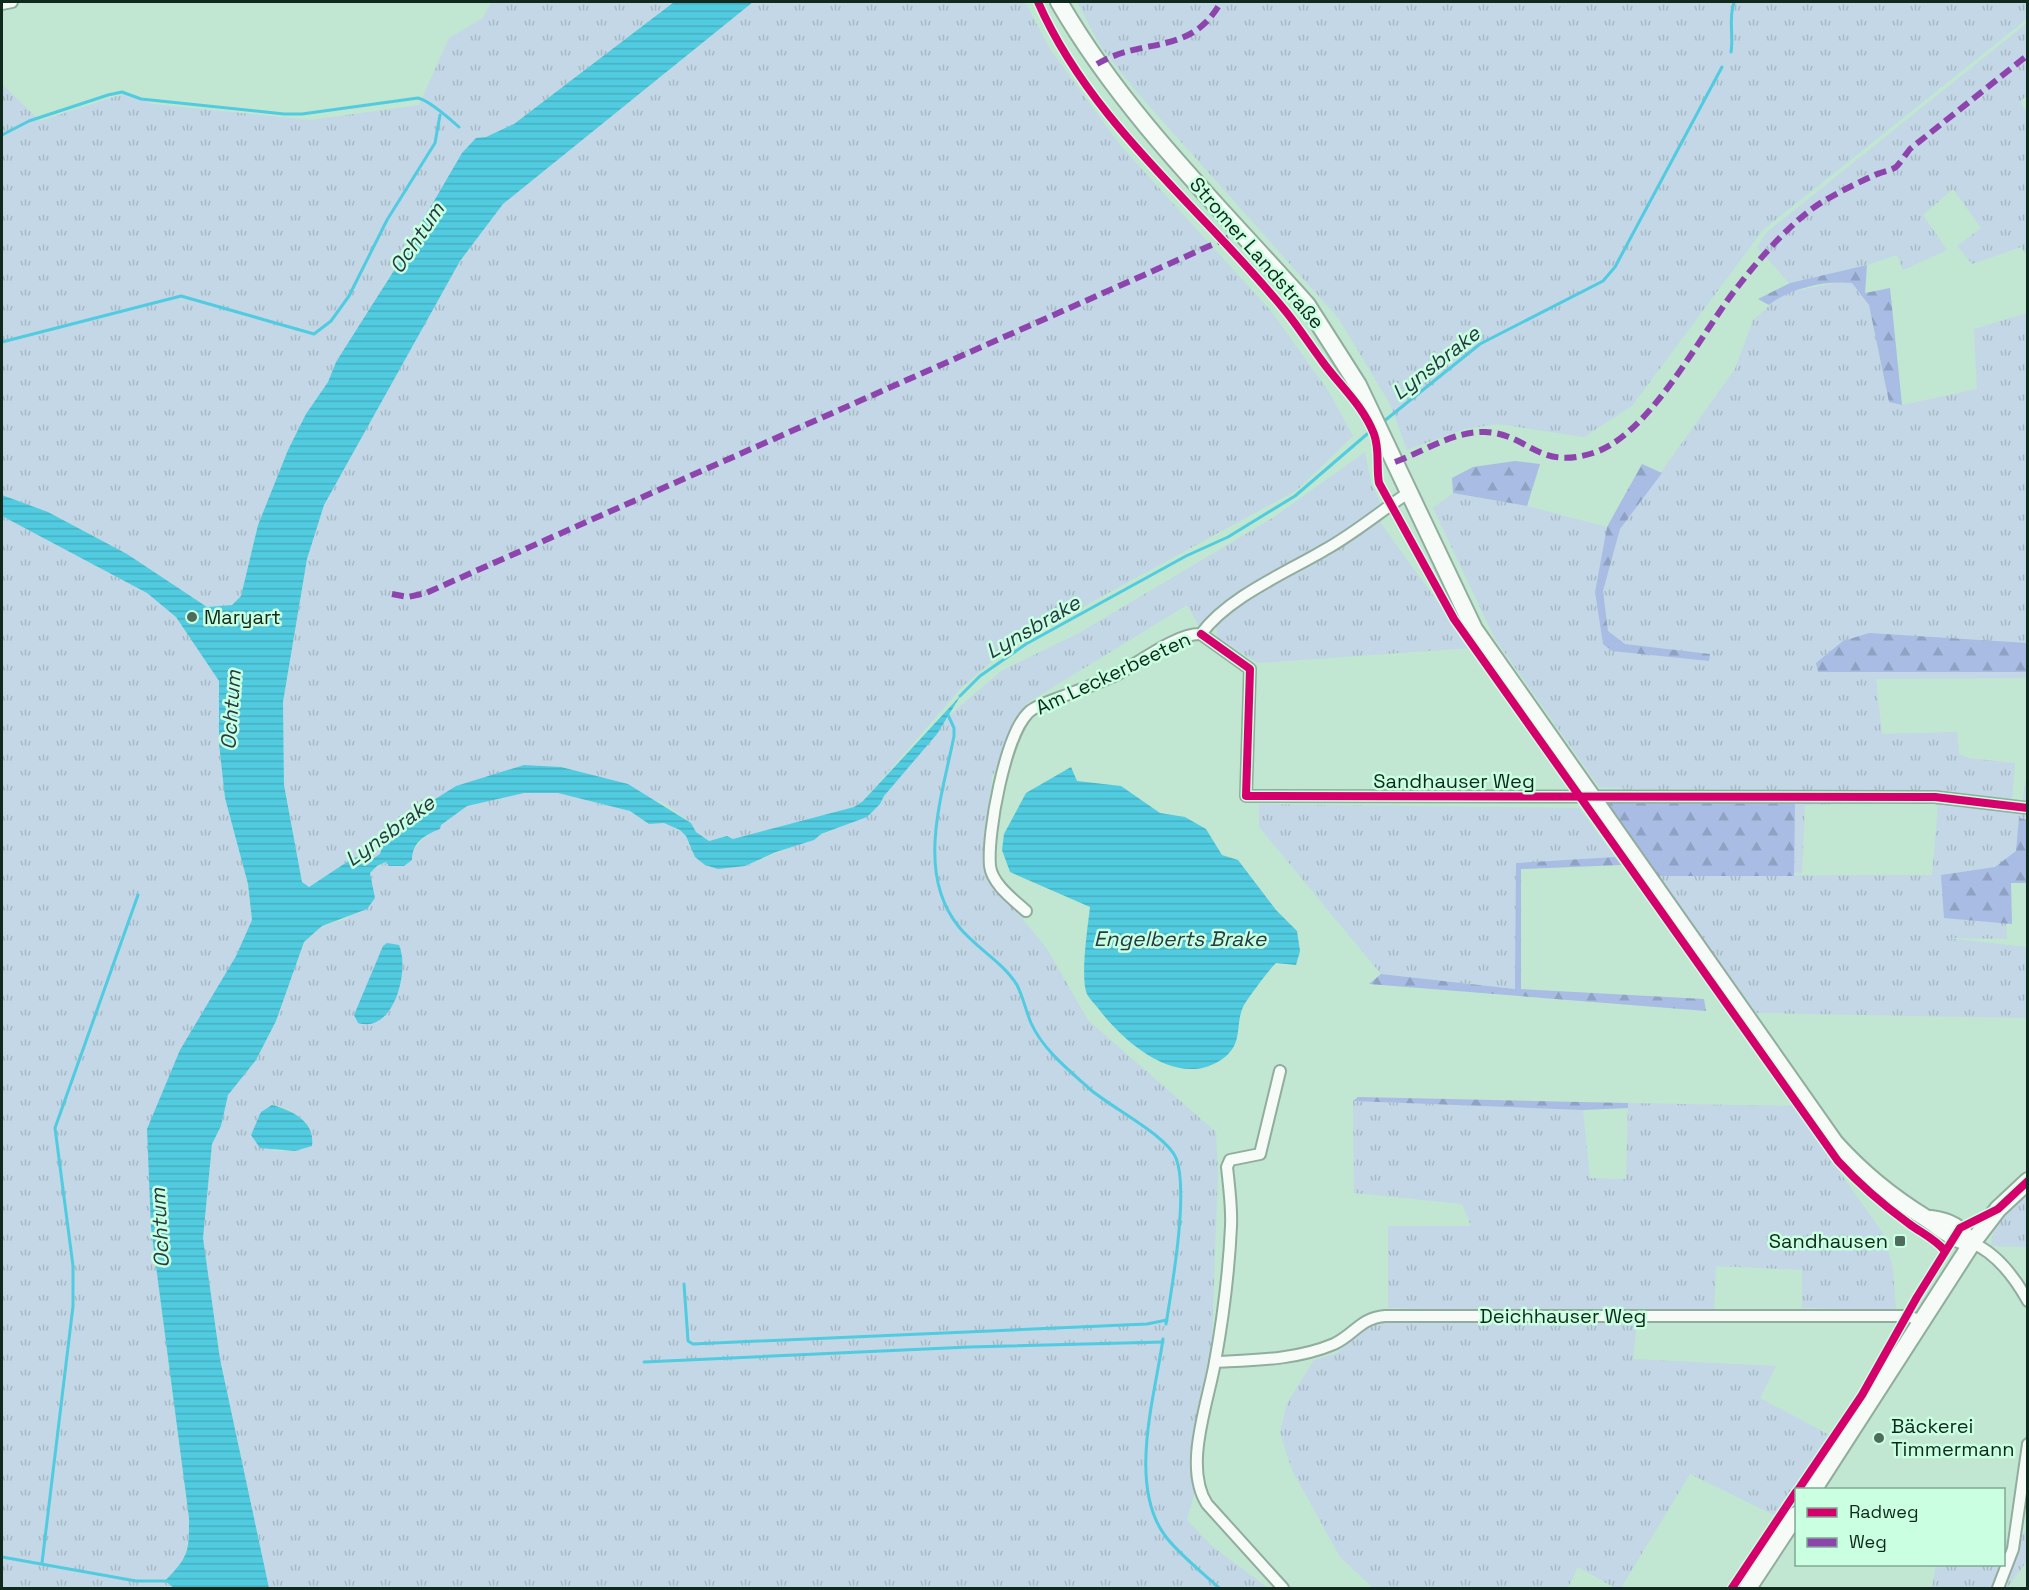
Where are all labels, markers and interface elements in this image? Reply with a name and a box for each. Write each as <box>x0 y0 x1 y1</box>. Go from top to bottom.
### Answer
street label: Stromer Landstraße <box>1184 172 1330 334</box>
water label: Ochtum <box>383 196 451 278</box>
water label: Lynsbrake <box>1386 319 1486 405</box>
water label: Lynsbrake <box>981 588 1086 664</box>
place label: Maryart <box>204 604 281 630</box>
marker: Maryart <box>185 610 199 624</box>
street label: Am Leckerbeeten <box>1031 626 1195 720</box>
water label: Ochtum <box>214 668 247 751</box>
street label: Sandhauser Weg <box>1373 768 1535 794</box>
water label: Lynsbrake <box>339 788 441 872</box>
water label: Engelberts Brake <box>1094 925 1268 952</box>
water label: Ochtum <box>144 1187 175 1269</box>
place label: Sandhausen <box>1769 1228 1888 1254</box>
marker: Sandhausen <box>1893 1234 1907 1248</box>
street label: Deichhauser Weg <box>1480 1303 1646 1329</box>
place label: Bäckerei Timmermann <box>1891 1413 2014 1462</box>
marker: Bäckerei Timmermann <box>1872 1431 1886 1445</box>
legend <box>1795 1488 2005 1566</box>
text: Radweg <box>1849 1500 1919 1523</box>
text: Weg <box>1849 1530 1887 1553</box>

